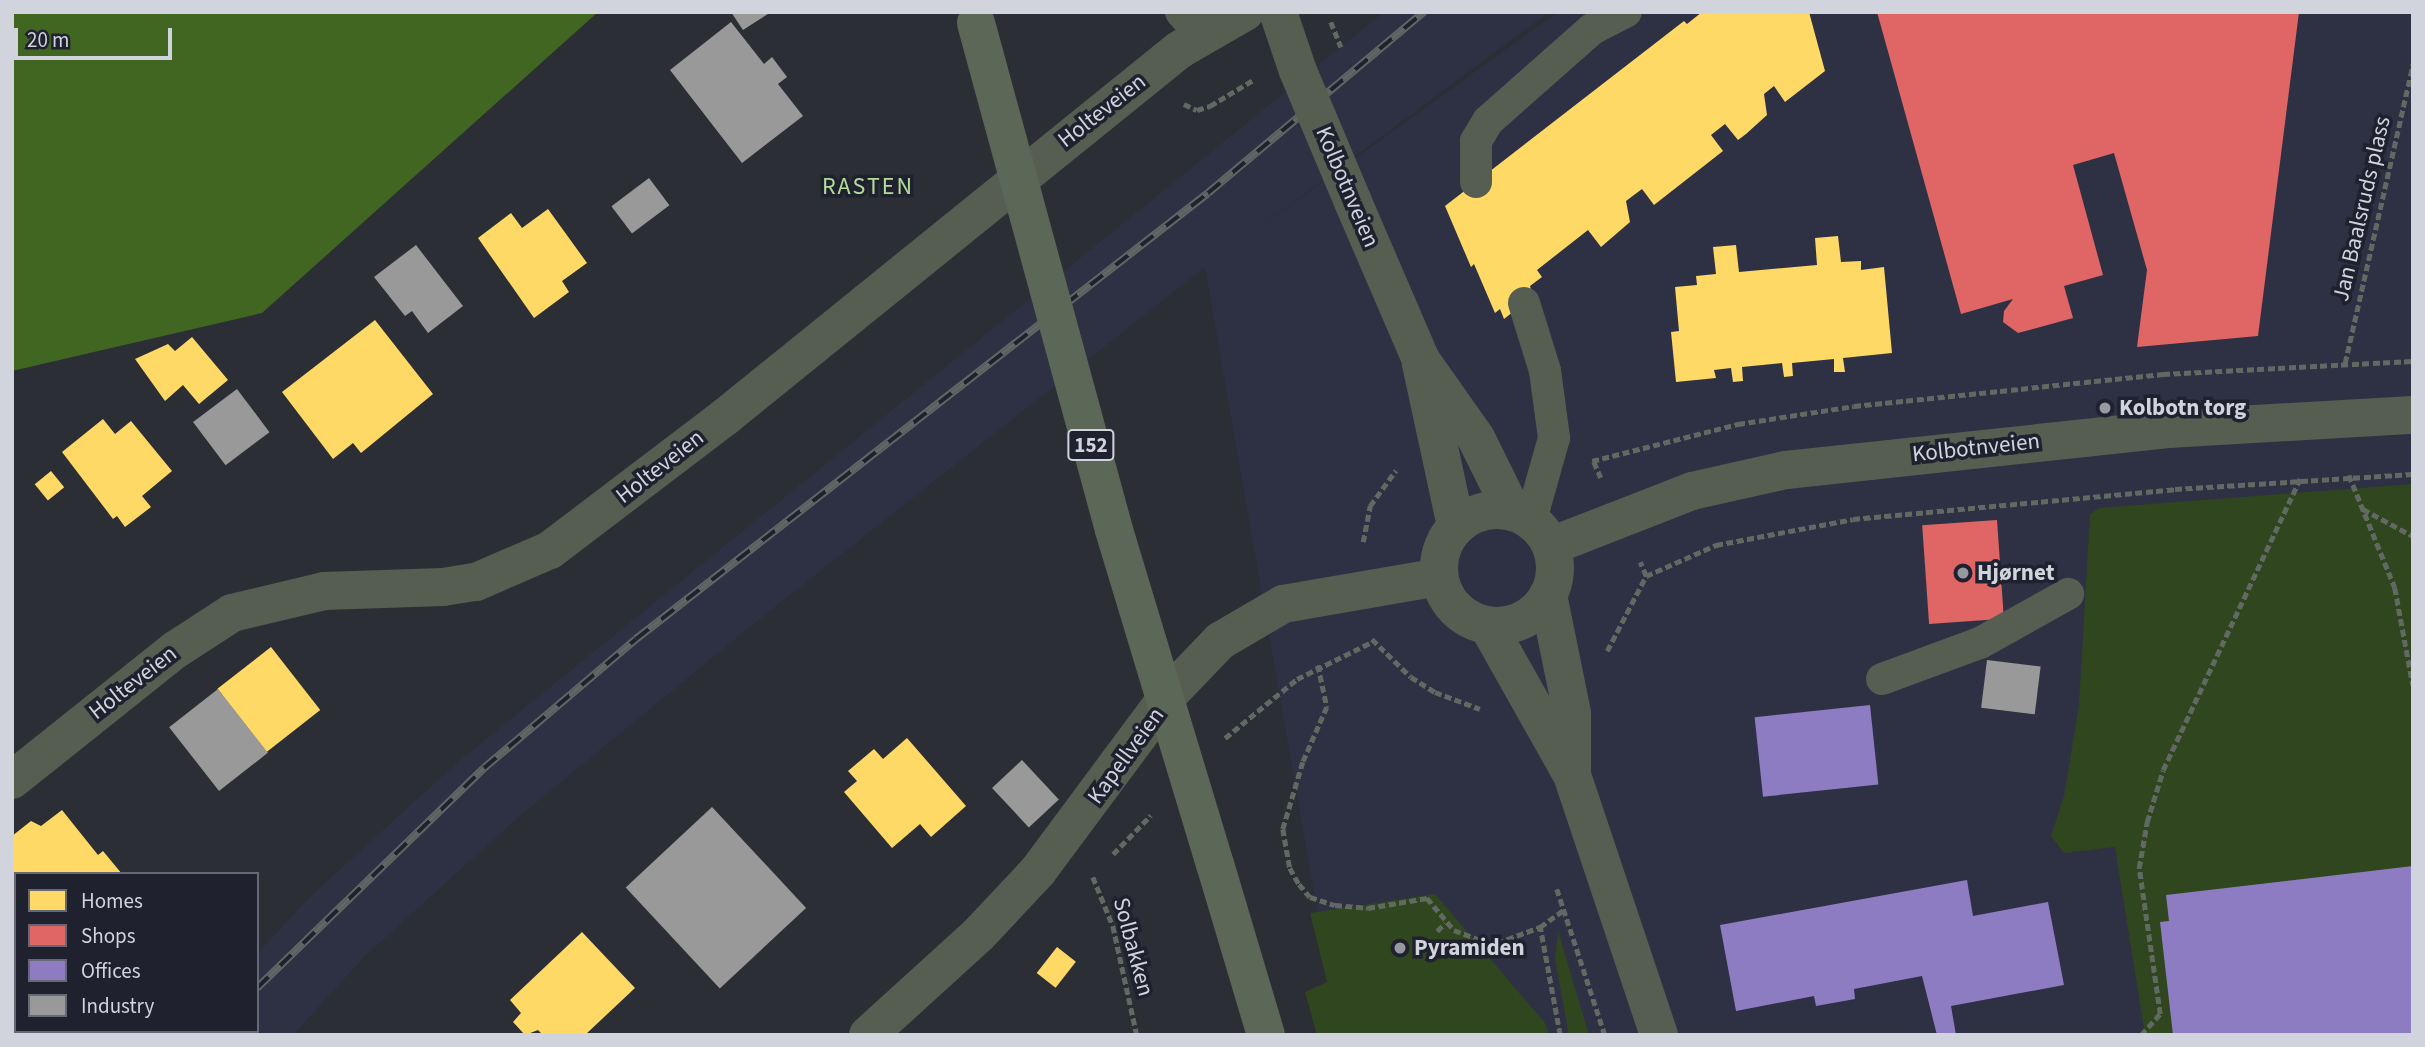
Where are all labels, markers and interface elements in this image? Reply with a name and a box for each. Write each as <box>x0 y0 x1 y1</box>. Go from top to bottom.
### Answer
scale bar <box>18 14 175 58</box>
text: 20 m <box>27 25 69 55</box>
street label: Holteveien <box>1053 68 1151 154</box>
street label: Jan Baalsruds plass <box>2327 114 2397 304</box>
street label: Kolbotnveien <box>1309 123 1385 251</box>
district label: RASTEN <box>823 173 913 201</box>
place label: Kolbotn torg <box>2119 394 2246 422</box>
marker: Kolbotn torg <box>2097 400 2113 416</box>
street label: Holteveien <box>611 424 709 510</box>
road number: 152 <box>1066 428 1116 462</box>
street label: Kolbotnveien <box>1911 428 2041 468</box>
place label: Hjørnet <box>1977 559 2054 587</box>
marker: Hjørnet <box>1955 565 1971 581</box>
street label: Holteveien <box>84 640 182 726</box>
street label: Kapellveien <box>1082 702 1170 810</box>
legend <box>14 872 259 1033</box>
text: Homes <box>81 886 143 916</box>
street label: Solbakken <box>1107 895 1159 999</box>
text: Shops <box>81 921 135 951</box>
place label: Pyramiden <box>1414 934 1525 962</box>
marker: Pyramiden <box>1392 940 1408 956</box>
text: Offices <box>81 956 141 986</box>
text: Industry <box>81 991 154 1021</box>

